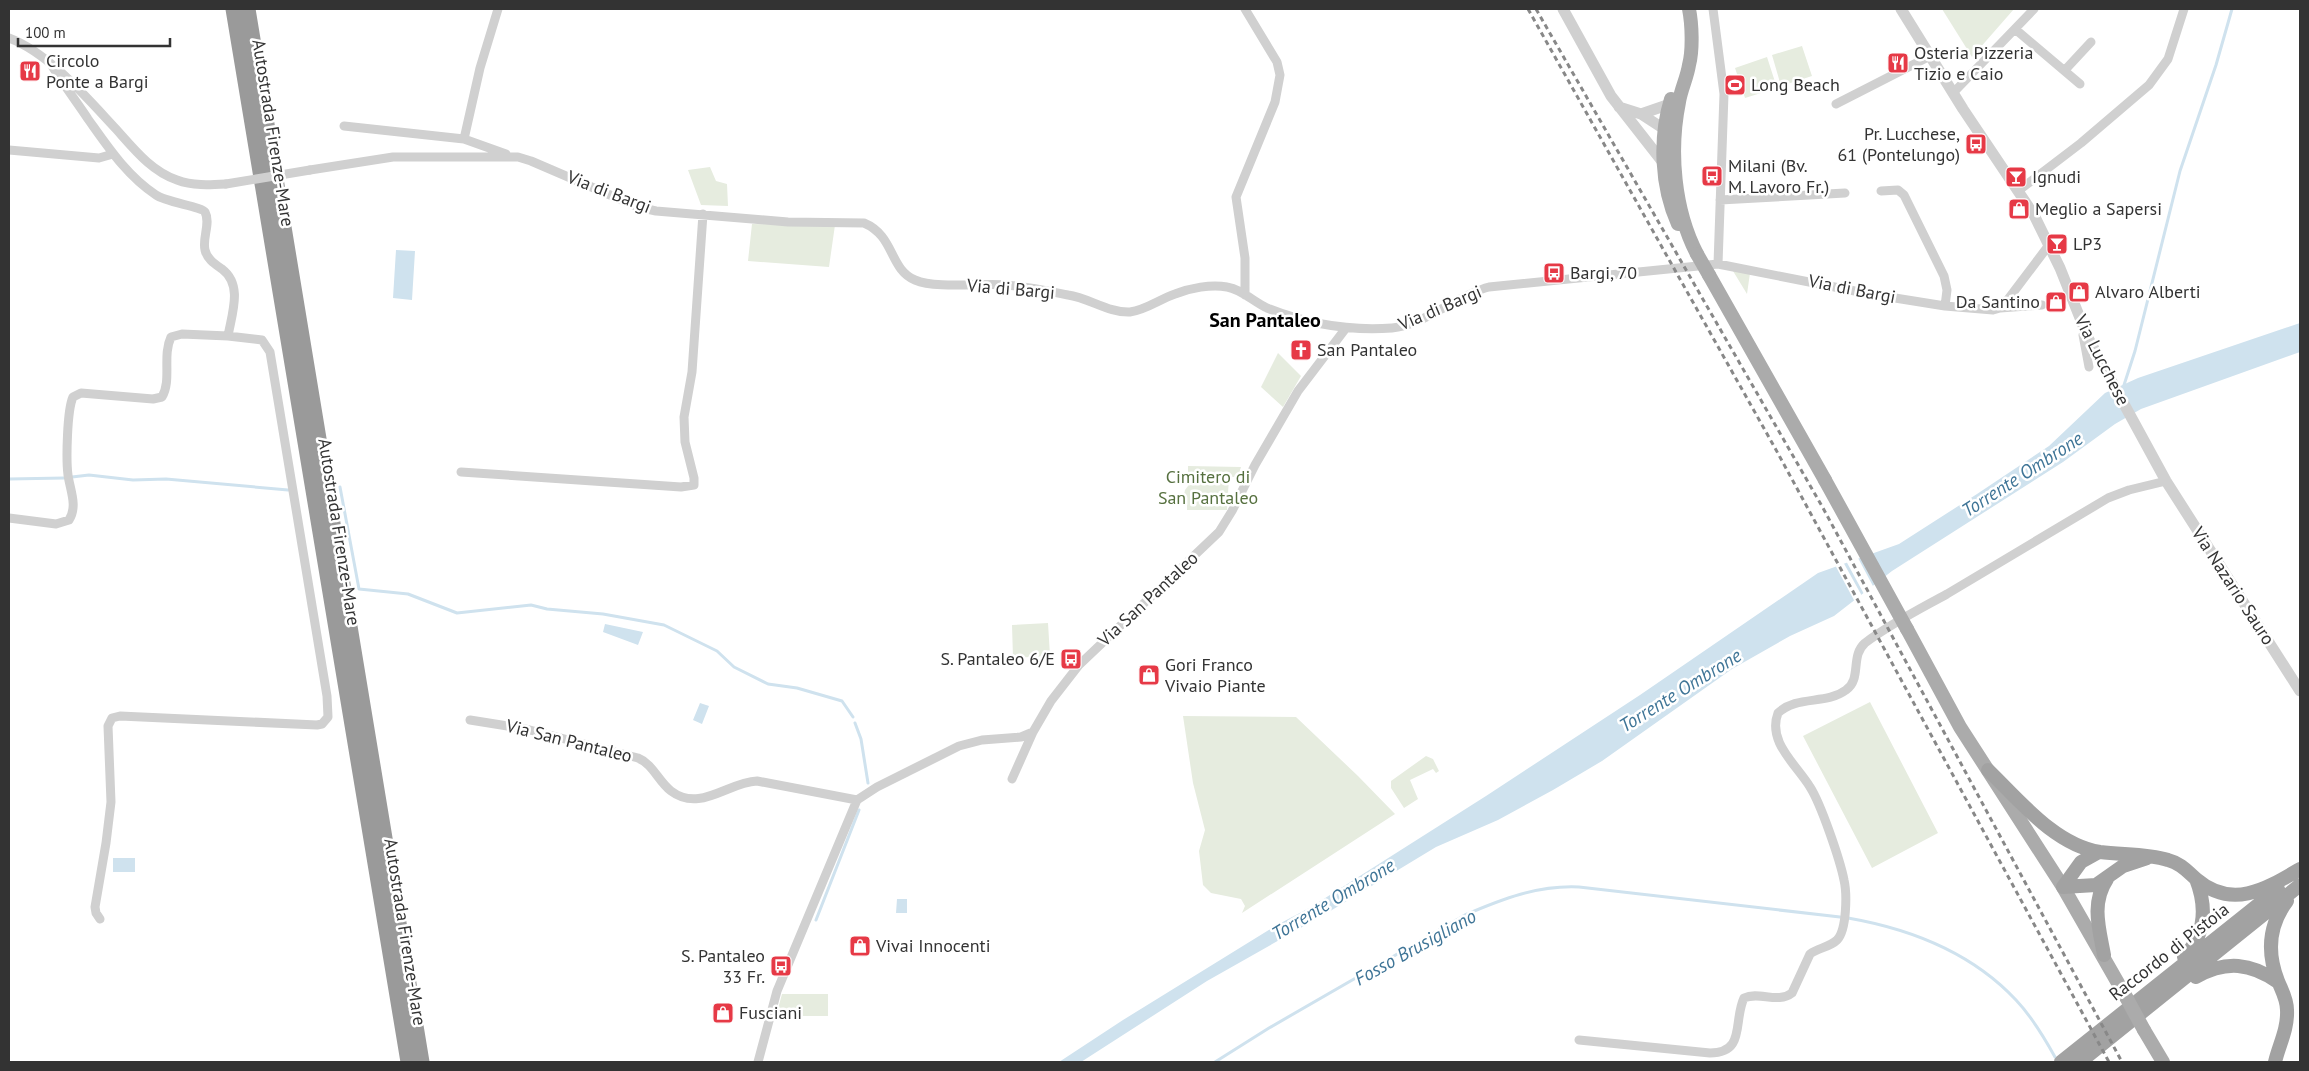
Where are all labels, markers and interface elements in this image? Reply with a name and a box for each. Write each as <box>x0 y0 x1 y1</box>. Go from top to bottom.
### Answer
scale bar <box>18 15 170 47</box>
text: 100 m <box>25 23 66 42</box>
street label: Autostrada Firenze-Mare <box>247 38 300 228</box>
place label: Osteria Pizzeria Tizio e Caio <box>1914 41 2033 85</box>
place label: Circolo Ponte a Bargi <box>46 49 149 93</box>
restaurant icon: Osteria Pizzeria Tizio e Caio <box>1886 51 1910 75</box>
restaurant icon: Circolo Ponte a Bargi <box>18 59 42 83</box>
sports icon: Long Beach <box>1723 73 1747 97</box>
place label: Long Beach <box>1751 73 1840 96</box>
place label: Pr. Lucchese, 61 (Pontelungo) <box>1838 122 1960 166</box>
bus stop icon: Pr. Lucchese, 61 (Pontelungo) <box>1964 132 1988 156</box>
place label: Milani (Bv. M. Lavoro Fr.) <box>1728 154 1829 198</box>
bus stop icon: Milani (Bv. M. Lavoro Fr.) <box>1700 164 1724 188</box>
street label: Via di Bargi <box>563 165 654 218</box>
bar icon: Ignudi <box>2004 165 2028 189</box>
place label: Ignudi <box>2032 165 2081 188</box>
shop icon: Meglio a Sapersi <box>2007 197 2031 221</box>
place label: Meglio a Sapersi <box>2035 197 2162 220</box>
bar icon: LP3 <box>2045 232 2069 256</box>
place label: LP3 <box>2073 232 2102 255</box>
bus stop icon: Bargi, 70 <box>1542 261 1566 285</box>
place label: Bargi, 70 <box>1570 261 1637 284</box>
street label: Via di Bargi <box>1806 269 1898 308</box>
street label: Via di Bargi <box>965 273 1056 304</box>
street label: Via di Bargi <box>1394 280 1485 336</box>
shop icon: Alvaro Alberti <box>2067 280 2091 304</box>
place label: Alvaro Alberti <box>2095 280 2201 303</box>
place label: Da Santino <box>1956 290 2040 313</box>
shop icon: Da Santino <box>2044 290 2068 314</box>
district label: San Pantaleo <box>1209 307 1321 333</box>
street label: Via Lucchese <box>2069 310 2135 409</box>
church icon: San Pantaleo <box>1289 338 1313 362</box>
place label: San Pantaleo <box>1317 338 1417 361</box>
water label: Torrente Ombrone <box>1957 426 2087 522</box>
street label: Autostrada Firenze-Mare <box>313 437 366 627</box>
park label: Cimitero di San Pantaleo <box>1158 465 1258 509</box>
street label: Via Nazario Sauro <box>2186 522 2280 649</box>
street label: Via San Pantaleo <box>1092 546 1203 652</box>
water label: Torrente Ombrone <box>1614 643 1746 737</box>
place label: S. Pantaleo 6/E <box>940 647 1055 670</box>
bus stop icon: S. Pantaleo 6/E <box>1059 647 1083 671</box>
place label: Gori Franco Vivaio Piante <box>1164 653 1266 697</box>
shop icon: Gori Franco Vivaio Piante <box>1137 663 1161 687</box>
street label: Via San Pantaleo <box>503 714 634 767</box>
street label: Autostrada Firenze-Mare <box>379 837 432 1027</box>
water label: Torrente Ombrone <box>1267 853 1399 945</box>
street label: Raccordo di Pistoia <box>2104 898 2233 1006</box>
water label: Fosso Brusigliano <box>1350 904 1480 990</box>
shop icon: Vivai Innocenti <box>848 934 872 958</box>
place label: Vivai Innocenti <box>875 934 990 957</box>
place label: S. Pantaleo 33 Fr. <box>681 944 765 988</box>
bus stop icon: S. Pantaleo 33 Fr. <box>769 954 793 978</box>
shop icon: Fusciani <box>711 1001 735 1025</box>
place label: Fusciani <box>739 1001 802 1024</box>

